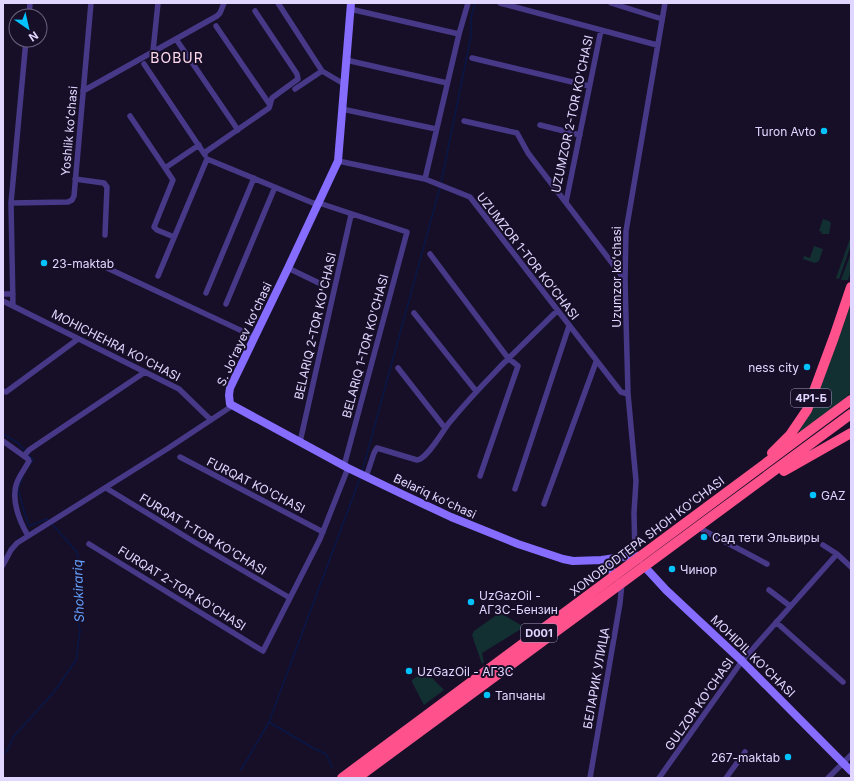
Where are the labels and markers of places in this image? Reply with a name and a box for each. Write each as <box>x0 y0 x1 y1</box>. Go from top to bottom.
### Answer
place label: Turon Avto <box>755 124 816 139</box>
marker: Turon Avto <box>819 126 829 136</box>
place label: 23-maktab <box>52 256 114 271</box>
marker: 23-maktab <box>39 258 49 268</box>
place label: ness city <box>748 360 799 375</box>
marker: ness city <box>802 362 812 372</box>
place label: GAZ <box>821 488 846 503</box>
marker: GAZ <box>808 490 818 500</box>
place label: Сад тети Эльвиры <box>712 530 819 545</box>
marker: Сад тети Эльвиры <box>699 532 709 542</box>
place label: Чинор <box>680 562 717 577</box>
marker: Чинор <box>667 564 677 574</box>
place label: UzGazOil - АГЗС-Бензин <box>479 588 558 617</box>
marker: UzGazOil - АГЗС-Бензин <box>466 597 476 607</box>
place label: UzGazOil - АГЗС <box>417 664 514 679</box>
marker: UzGazOil - АГЗС <box>404 666 414 676</box>
place label: Тапчаны <box>495 688 545 703</box>
marker: Тапчаны <box>482 690 492 700</box>
place label: 267-maktab <box>711 750 780 765</box>
marker: 267-maktab <box>783 752 793 762</box>

